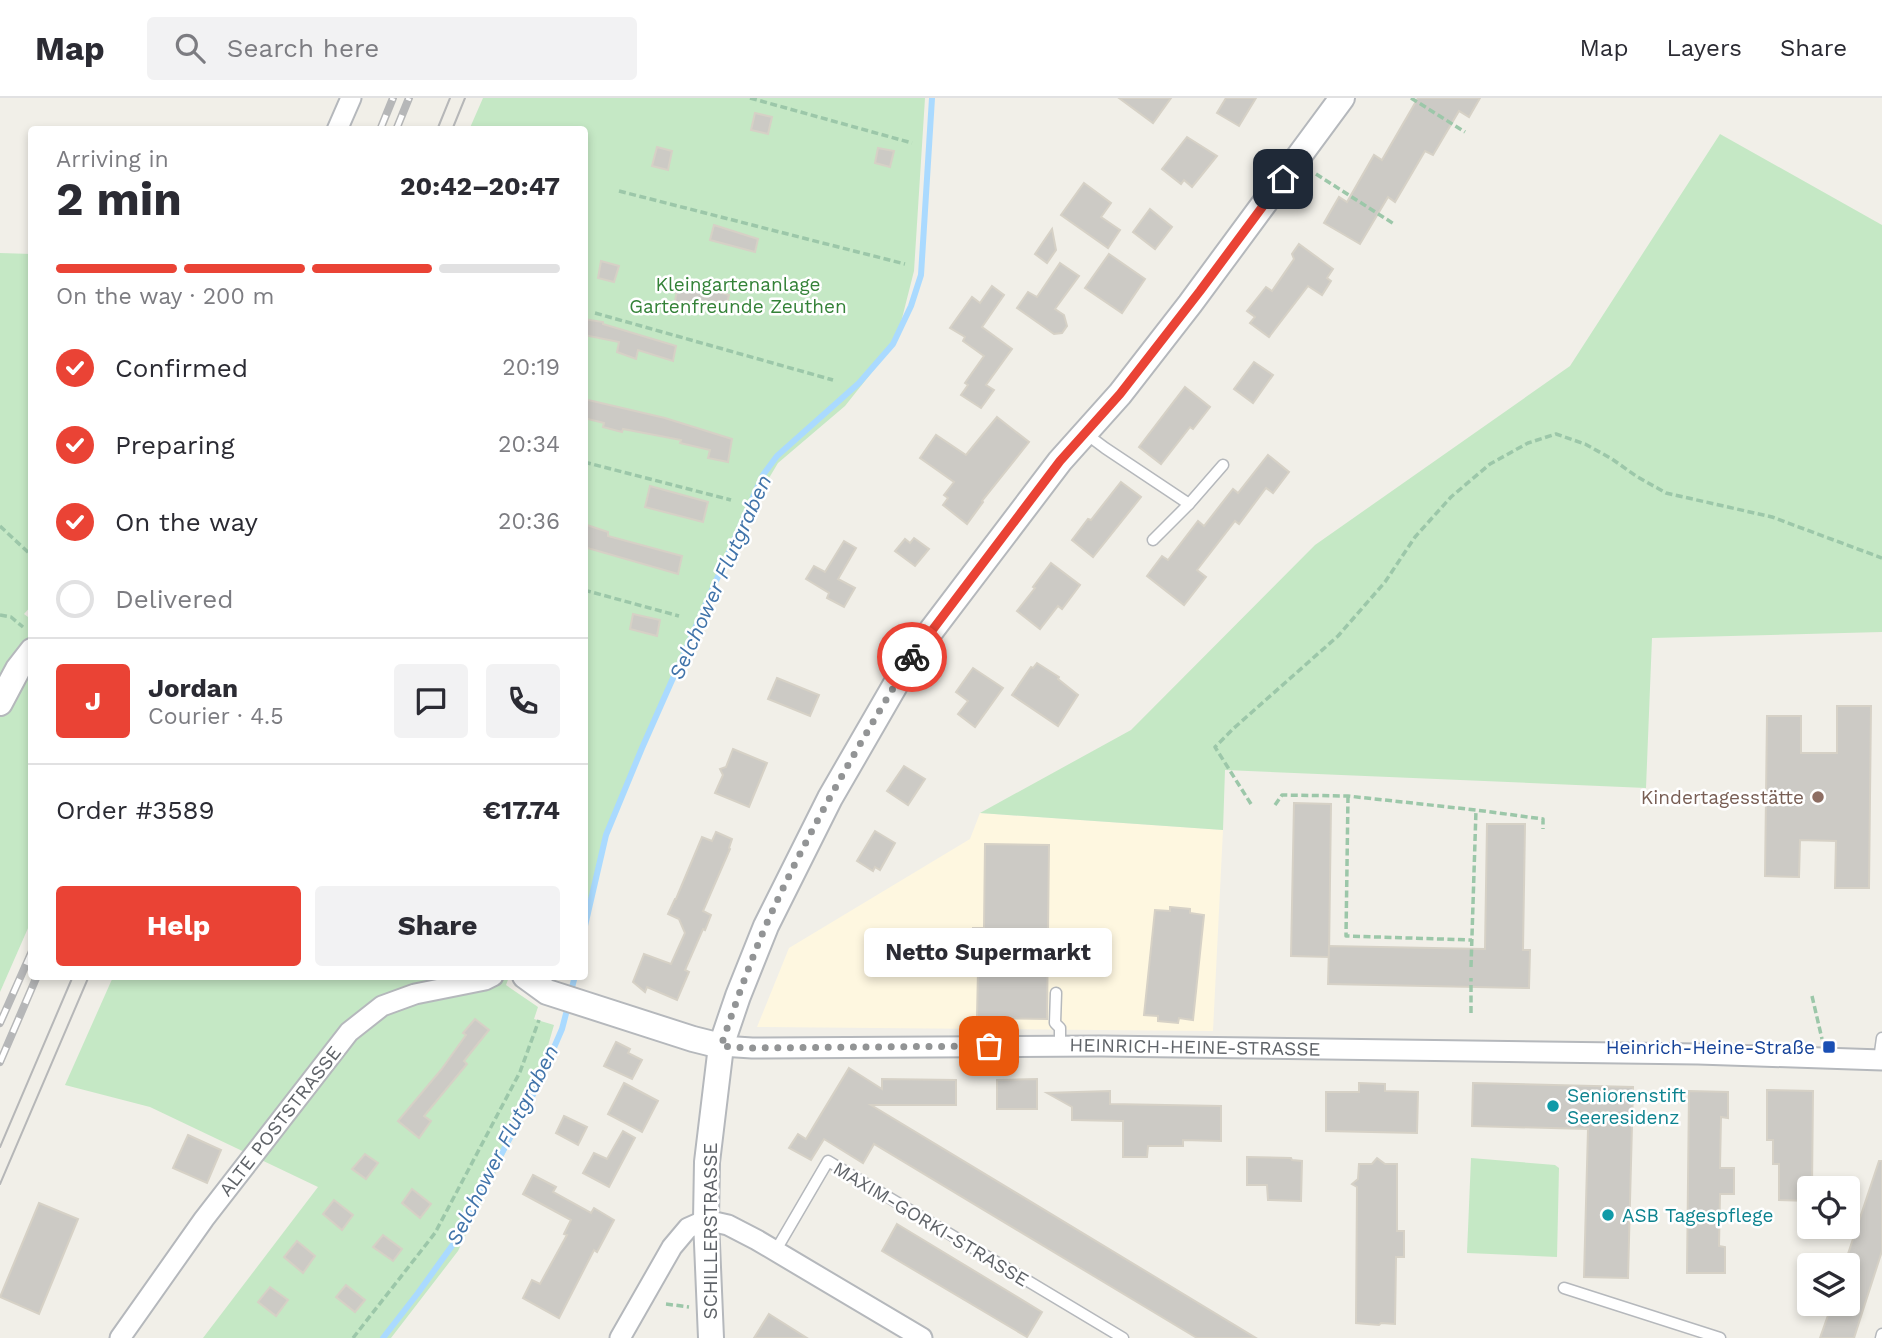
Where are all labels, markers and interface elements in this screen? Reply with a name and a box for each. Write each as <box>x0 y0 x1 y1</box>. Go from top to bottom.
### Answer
search box <box>147 17 637 80</box>
text: Map <box>35 29 105 68</box>
icon: search <box>171 29 209 67</box>
text: Search here <box>227 33 379 63</box>
text: Map <box>1580 34 1628 62</box>
text: Layers <box>1666 34 1742 62</box>
text: Share <box>1780 34 1847 62</box>
text: Arriving in <box>56 146 169 173</box>
pin <box>1253 149 1313 209</box>
icon: home <box>1264 160 1302 198</box>
text: 20:42–20:47 <box>400 171 560 201</box>
text: 2 min <box>56 172 182 226</box>
park label: Kleingartenanlage Gartenfreunde Zeuthen <box>629 273 847 318</box>
text: On the way · 200 m <box>56 283 274 310</box>
icon: check <box>56 349 94 387</box>
text: Confirmed <box>115 353 248 383</box>
text: 20:19 <box>502 354 560 381</box>
icon: check <box>56 426 94 464</box>
text: Preparing <box>115 430 235 460</box>
text: 20:34 <box>498 431 560 458</box>
water label: Selchower Flutgraben <box>664 471 776 683</box>
icon: check <box>56 503 94 541</box>
text: On the way <box>115 507 258 537</box>
text: 20:36 <box>498 508 560 535</box>
text: Delivered <box>115 584 234 614</box>
courier <box>877 622 947 692</box>
icon: bike <box>893 638 931 676</box>
button: chat <box>394 664 468 738</box>
button: phone <box>486 664 560 738</box>
text: Jordan <box>148 673 238 703</box>
text: J <box>85 686 101 716</box>
text: Courier · 4.5 <box>148 703 284 730</box>
place label: Kindertagesstätte <box>1641 786 1804 809</box>
marker: Kindertagesstätte <box>1810 789 1826 805</box>
text: Order #3589 <box>56 795 215 825</box>
text: €17.74 <box>483 795 560 825</box>
button: Help <box>56 886 301 966</box>
button: Share <box>315 886 560 966</box>
callout: Netto Supermarkt <box>865 927 1113 976</box>
text: Netto Supermarkt <box>885 939 1091 966</box>
pin <box>959 1016 1019 1076</box>
icon: bag <box>970 1027 1008 1065</box>
street label: HEINRICH-HEINE-STRASSE <box>1069 1033 1321 1061</box>
place label: Heinrich-Heine-Straße <box>1606 1036 1815 1059</box>
marker: Heinrich-Heine-Straße <box>1821 1039 1837 1055</box>
street label: ALTE POSTSTRASSE <box>214 1041 346 1201</box>
water label: Selchower Flutgraben <box>441 1041 563 1249</box>
place label: Seniorenstift Seeresidenz <box>1567 1084 1686 1129</box>
marker: Seniorenstift Seeresidenz <box>1545 1098 1561 1114</box>
street label: SCHILLERSTRASSE <box>699 1143 722 1319</box>
street label: MAXIM-GORKI-STRASSE <box>829 1156 1033 1292</box>
map controls <box>1797 1176 1860 1316</box>
button: locate <box>1797 1176 1860 1239</box>
place label: ASB Tagespflege <box>1622 1204 1773 1227</box>
marker: ASB Tagespflege <box>1600 1207 1616 1223</box>
button: layers <box>1797 1253 1860 1316</box>

